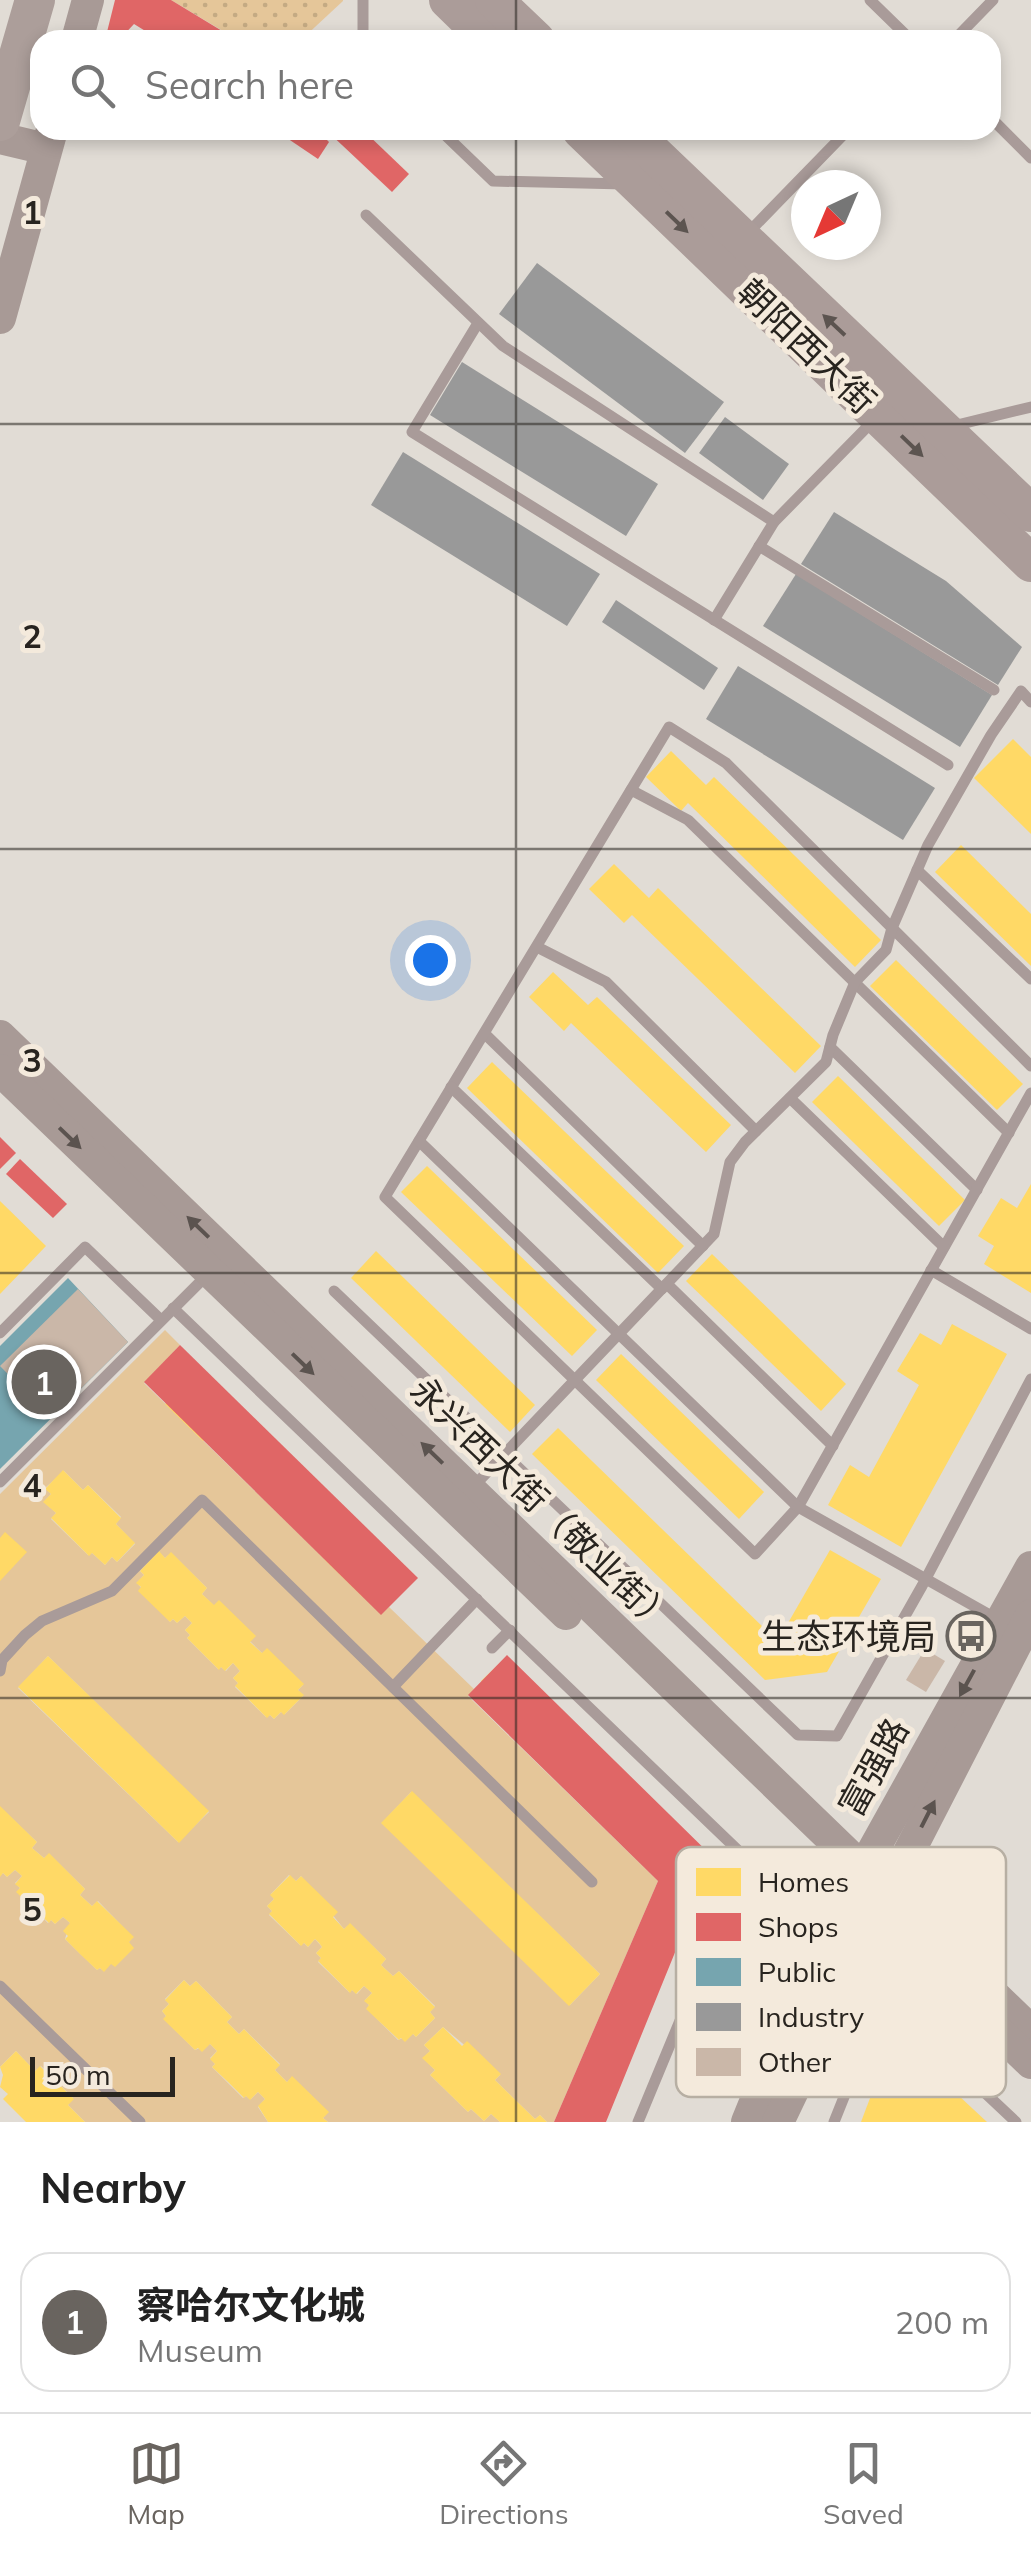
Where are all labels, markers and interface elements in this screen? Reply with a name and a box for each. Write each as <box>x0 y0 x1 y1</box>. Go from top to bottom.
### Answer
search box <box>30 30 1001 140</box>
icon: search <box>65 58 120 113</box>
text: Search here <box>145 61 354 109</box>
north arrow <box>791 170 881 260</box>
text: 1 <box>22 192 42 232</box>
one-way arrow <box>664 210 688 233</box>
street label: 朝阳西大街 <box>729 269 885 423</box>
one-way arrow <box>822 314 846 337</box>
one-way arrow <box>899 434 923 458</box>
text: 2 <box>22 616 42 656</box>
your location <box>405 935 456 986</box>
text: 3 <box>22 1040 42 1080</box>
one-way arrow <box>57 1126 81 1149</box>
one-way arrow <box>186 1216 210 1239</box>
pin: 1 <box>12 1344 76 1420</box>
one-way arrow <box>291 1352 315 1375</box>
street label: 永兴西大街（敬业街） <box>402 1368 684 1642</box>
one-way arrow <box>420 1442 444 1465</box>
text: 4 <box>22 1465 42 1505</box>
bus stop icon: 生态环境局 <box>945 1610 997 1662</box>
place label: 生态环境局 <box>761 1614 936 1658</box>
one-way arrow <box>958 1668 975 1697</box>
street label: 富强路 <box>828 1710 918 1824</box>
one-way arrow <box>919 1800 936 1829</box>
legend <box>676 1847 1006 2097</box>
text: Homes <box>758 1864 849 1899</box>
text: 5 <box>22 1889 42 1929</box>
text: Shops <box>758 1909 839 1944</box>
text: Public <box>758 1954 836 1989</box>
text: Industry <box>758 1999 864 2034</box>
text: Other <box>758 2044 832 2079</box>
scale bar <box>30 2052 175 2096</box>
text: 50 m <box>45 2057 111 2092</box>
text: Nearby <box>40 2161 186 2214</box>
text: 察哈尔文化城 <box>137 2281 365 2329</box>
text: 1 <box>65 2302 84 2342</box>
text: 200 m <box>895 2302 989 2342</box>
text: Museum <box>137 2330 263 2370</box>
tab: Map <box>127 2436 185 2531</box>
tab: Directions <box>439 2436 569 2531</box>
tab: Saved <box>823 2436 904 2531</box>

